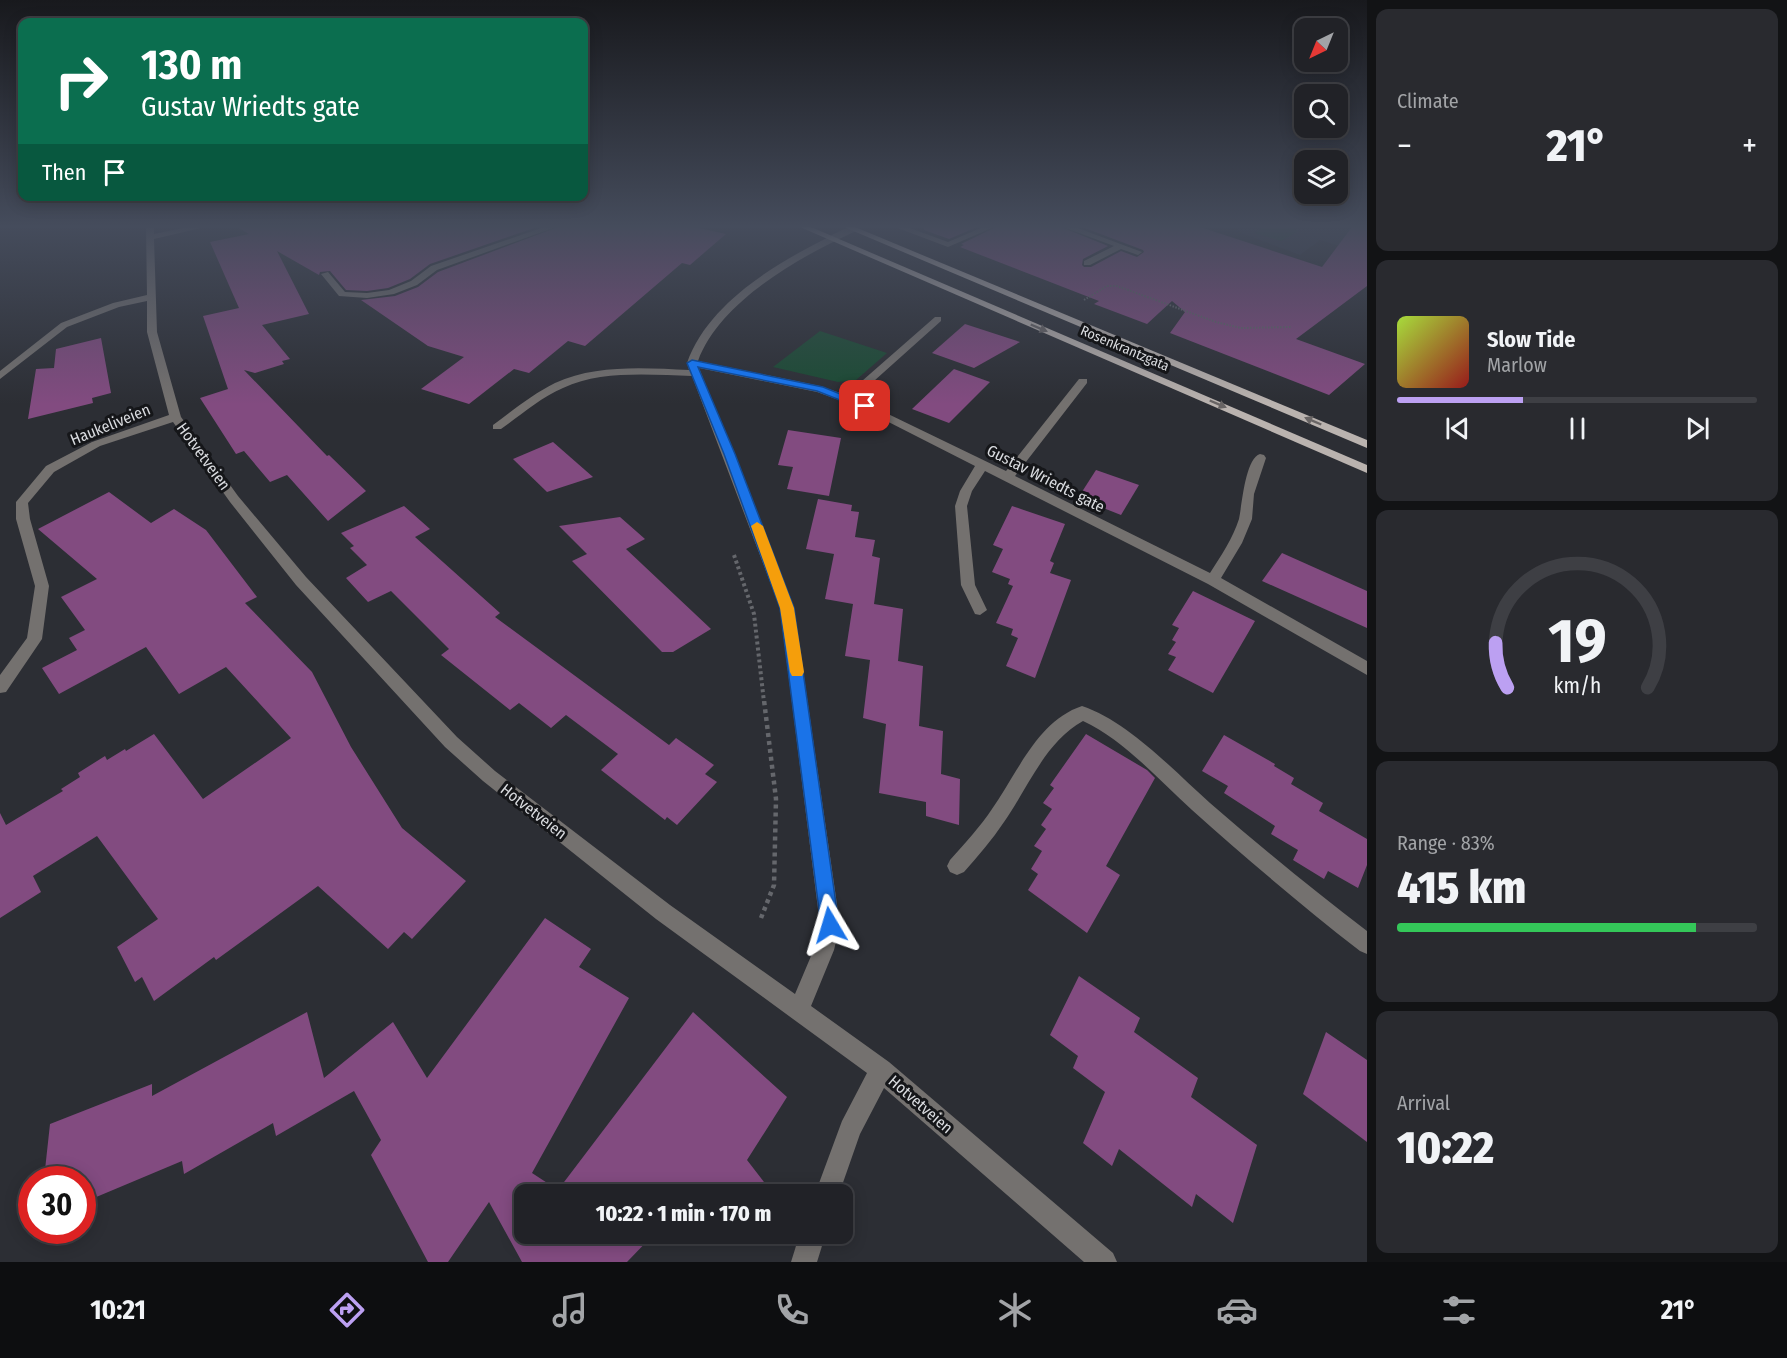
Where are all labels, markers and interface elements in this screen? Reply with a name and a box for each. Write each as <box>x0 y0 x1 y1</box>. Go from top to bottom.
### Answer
north arrow <box>1294 18 1348 72</box>
map controls <box>1294 18 1348 204</box>
text: 130 m <box>141 40 242 90</box>
icon: right <box>42 42 120 120</box>
button: search <box>1294 84 1348 138</box>
text: Climate <box>1397 89 1459 113</box>
text: Gustav Wriedts gate <box>141 91 360 123</box>
text: 21° <box>1546 119 1607 173</box>
text: − <box>1397 126 1412 166</box>
text: + <box>1742 126 1757 166</box>
button: layers <box>1294 150 1348 204</box>
icon: arrive <box>98 156 131 189</box>
text: Then <box>42 159 86 186</box>
street label: Rosenkrantzgata <box>1078 322 1172 375</box>
one-way arrow <box>1030 323 1048 333</box>
text: Slow Tide <box>1487 326 1575 353</box>
text: Marlow <box>1487 353 1547 377</box>
pin <box>839 380 890 431</box>
icon: arrive <box>848 389 881 422</box>
street label: Haukeliveien <box>67 400 153 449</box>
one-way arrow <box>1209 400 1227 410</box>
icon: previous <box>1441 412 1474 445</box>
icon: pause <box>1561 412 1594 445</box>
icon: next <box>1681 412 1714 445</box>
one-way arrow <box>1304 416 1322 426</box>
street label: Hotvetveien <box>173 419 234 494</box>
street label: Gustav Wriedts gate <box>984 441 1108 516</box>
text: 19 <box>1548 604 1606 679</box>
text: km/h <box>1553 673 1601 699</box>
street label: Hotvetveien <box>497 780 571 843</box>
text: Range · 83% <box>1397 831 1495 855</box>
text: 415 km <box>1397 861 1526 915</box>
position arrow <box>798 893 862 957</box>
street label: Hotvetveien <box>885 1071 957 1137</box>
text: Arrival <box>1397 1091 1450 1115</box>
text: 10:22 <box>1397 1121 1494 1175</box>
speed limit sign: 30 <box>18 1166 96 1244</box>
text: 10:22 · 1 min · 170 m <box>596 1200 771 1227</box>
icon: directions <box>326 1289 368 1331</box>
icon: music <box>549 1289 591 1331</box>
icon: phone <box>771 1289 813 1331</box>
icon: climate <box>994 1289 1036 1331</box>
icon: car <box>1216 1289 1258 1331</box>
icon: filters <box>1438 1289 1480 1331</box>
text: 10:21 <box>90 1294 146 1326</box>
text: 21° <box>1661 1294 1697 1326</box>

